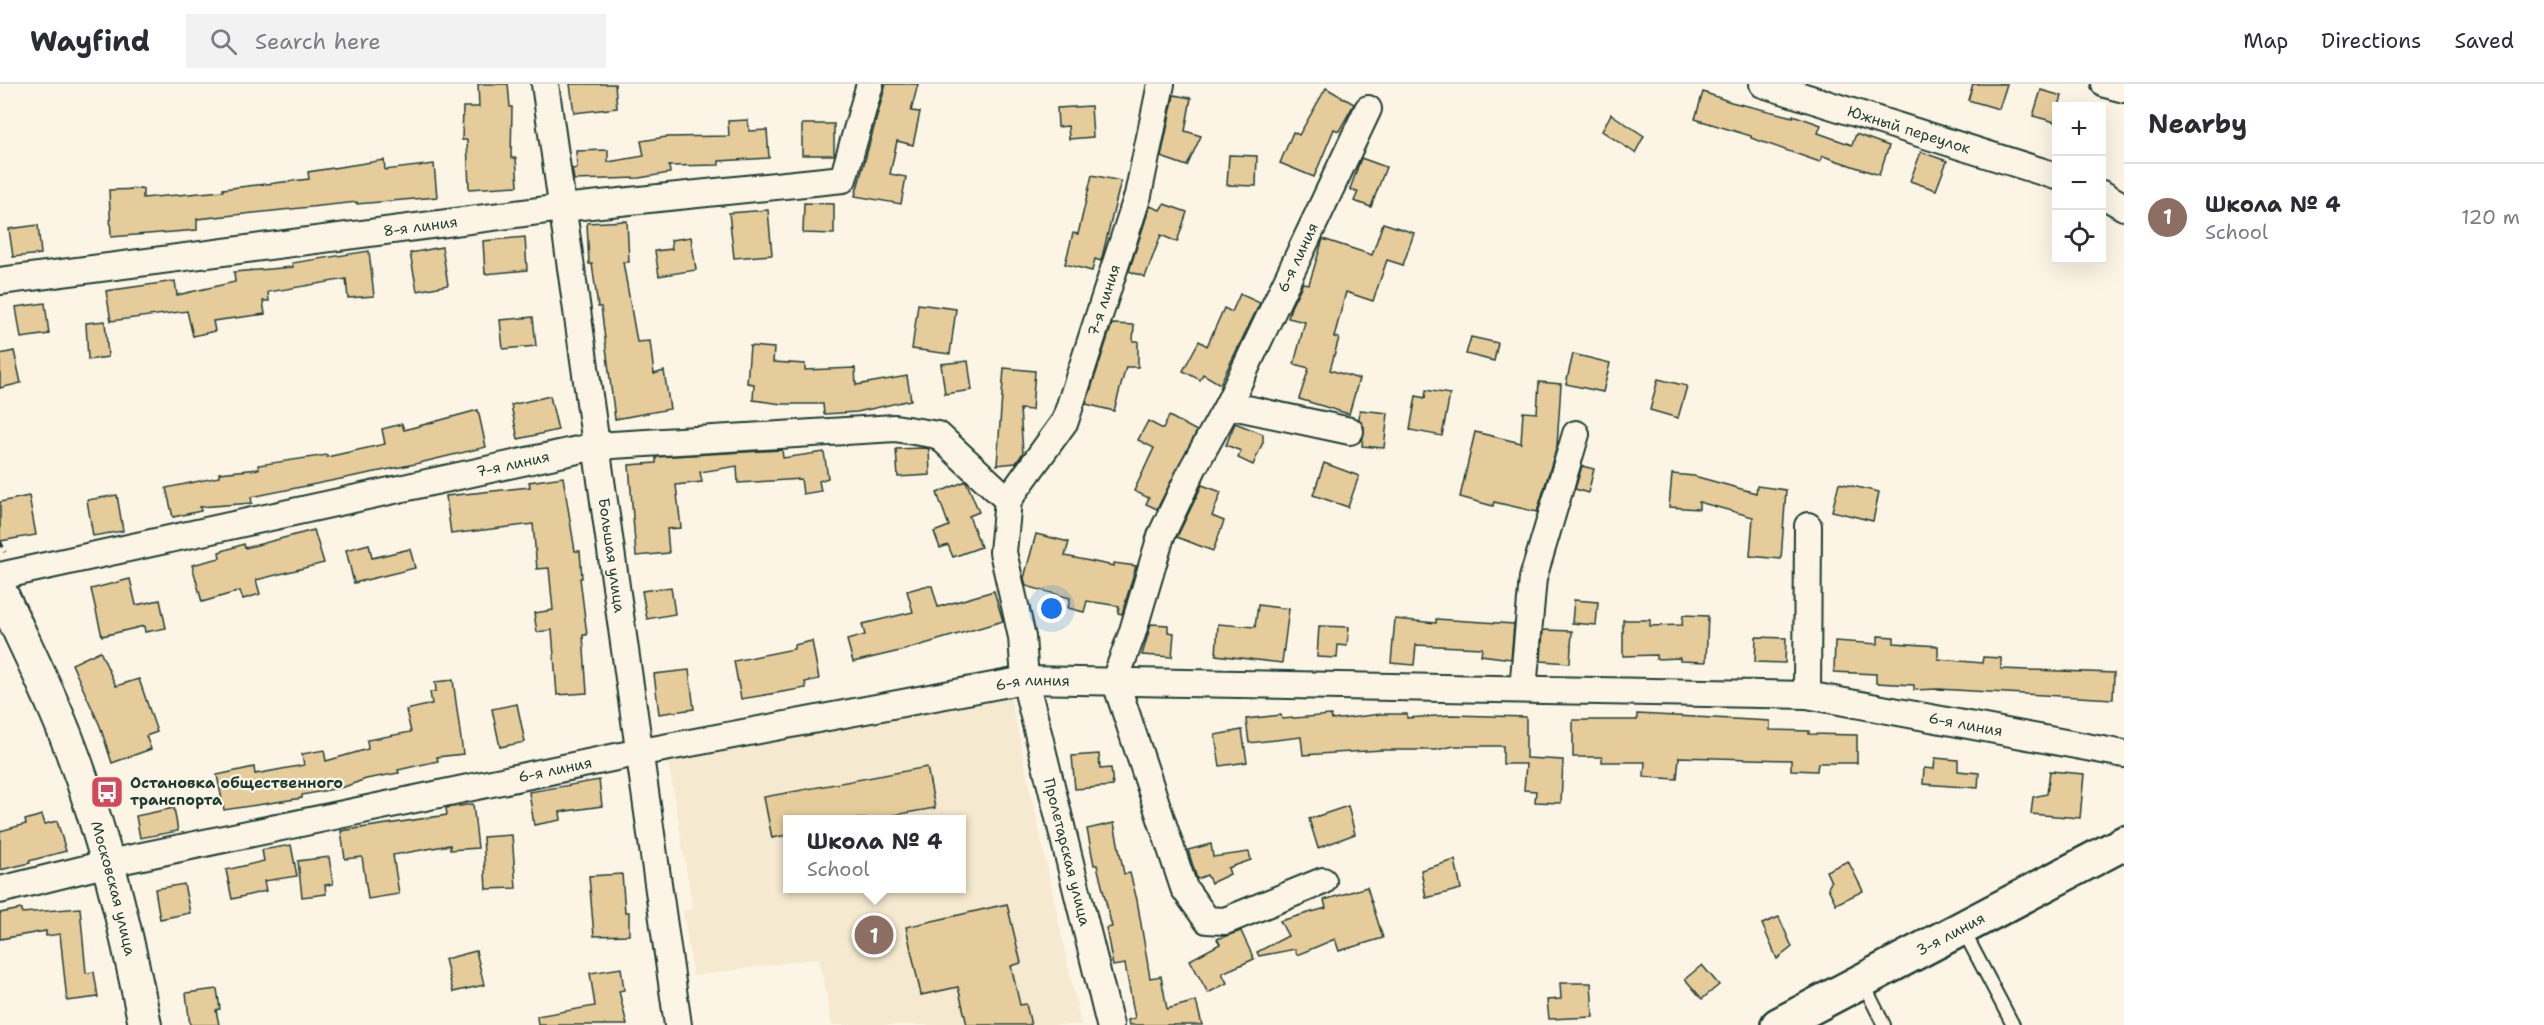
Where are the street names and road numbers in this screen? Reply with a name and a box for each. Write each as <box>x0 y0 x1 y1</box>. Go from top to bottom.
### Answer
street label: Южный переулок <box>1845 101 1973 159</box>
street label: 8-я линия <box>382 212 459 241</box>
street label: 6-я линия <box>1273 219 1323 296</box>
street label: 7-я линия <box>1083 262 1125 339</box>
street label: 7-я линия <box>474 446 551 482</box>
street label: Большая улица <box>594 497 630 615</box>
street label: 6-я линия <box>994 670 1070 695</box>
street label: 6-я линия <box>1927 708 2004 741</box>
street label: 6-я линия <box>516 752 594 787</box>
street label: Пролетарская улица <box>1039 776 1095 929</box>
street label: Московская улица <box>86 818 140 958</box>
street label: 3-я линия <box>1913 908 1988 960</box>

